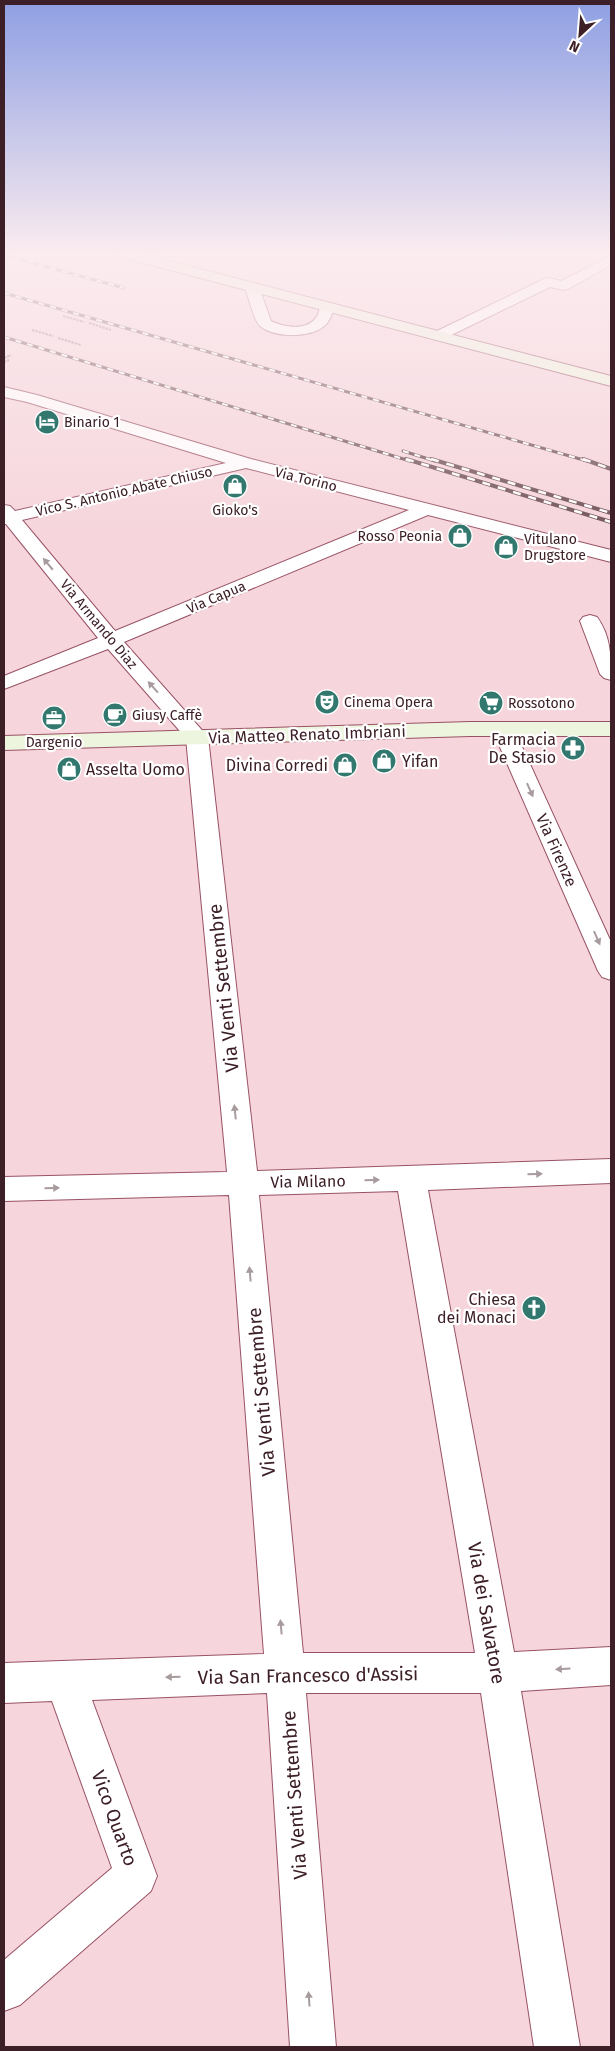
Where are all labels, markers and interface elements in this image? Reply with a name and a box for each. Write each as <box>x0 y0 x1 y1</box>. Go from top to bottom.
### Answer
north arrow <box>555 10 605 60</box>
text: N <box>567 37 582 56</box>
hotel icon: Binario 1 <box>34 409 60 435</box>
place label: Binario 1 <box>64 414 120 431</box>
street label: Vico S. Antonio Abate Chiuso <box>34 463 214 520</box>
street label: Via Torino <box>273 464 339 495</box>
shop icon: Gioko's <box>222 473 248 499</box>
place label: Gioko's <box>212 502 258 519</box>
shop icon: Rosso Peonia <box>447 523 473 549</box>
place label: Rosso Peonia <box>357 528 442 545</box>
place label: Vitulano Drugstore <box>524 531 586 564</box>
shop icon: Vitulano Drugstore <box>493 534 519 560</box>
one-way arrow <box>43 558 54 571</box>
street label: Via Armando Diaz <box>56 576 141 672</box>
street label: Via Capua <box>184 577 248 617</box>
one-way arrow <box>148 681 159 694</box>
theatre icon: Cinema Opera <box>314 689 340 715</box>
supermarket icon: Rossotono <box>478 690 504 716</box>
place label: Cinema Opera <box>344 694 433 711</box>
place label: Rossotono <box>508 695 575 712</box>
cafe icon: Giusy Caffè <box>102 702 128 728</box>
office icon: Dargenio <box>41 705 67 731</box>
place label: Giusy Caffè <box>132 707 202 724</box>
street label: Via Matteo Renato Imbriani <box>208 722 406 747</box>
place label: Farmacia De Stasio <box>488 730 556 767</box>
place label: Dargenio <box>26 734 82 751</box>
pharmacy icon: Farmacia De Stasio <box>560 735 586 761</box>
shop icon: Yifan <box>371 748 397 774</box>
shop icon: Divina Corredi <box>332 752 358 778</box>
place label: Yifan <box>402 752 438 771</box>
shop icon: Asselta Uomo <box>56 756 82 782</box>
place label: Divina Corredi <box>226 756 328 775</box>
place label: Asselta Uomo <box>86 760 185 779</box>
one-way arrow <box>526 783 534 797</box>
street label: Via Firenze <box>532 811 581 889</box>
street label: Via Venti Settembre <box>203 903 244 1073</box>
one-way arrow <box>593 931 601 945</box>
one-way arrow <box>231 1103 239 1119</box>
one-way arrow <box>527 1170 543 1178</box>
street label: Via Milano <box>270 1171 346 1192</box>
one-way arrow <box>365 1176 381 1184</box>
one-way arrow <box>45 1184 61 1192</box>
one-way arrow <box>246 1265 254 1281</box>
place label: Chiesa dei Monaci <box>437 1290 516 1327</box>
church icon: Chiesa dei Monaci <box>521 1295 547 1321</box>
street label: Via Venti Settembre <box>243 1307 280 1477</box>
street label: Via dei Salvatore <box>463 1540 510 1686</box>
one-way arrow <box>277 1619 285 1635</box>
street label: Via San Francesco d'Assisi <box>197 1662 419 1689</box>
one-way arrow <box>554 1665 570 1673</box>
one-way arrow <box>165 1673 181 1681</box>
street label: Via Venti Settembre <box>277 1710 312 1880</box>
street label: Vico Quarto <box>87 1767 142 1869</box>
one-way arrow <box>305 1990 313 2006</box>

